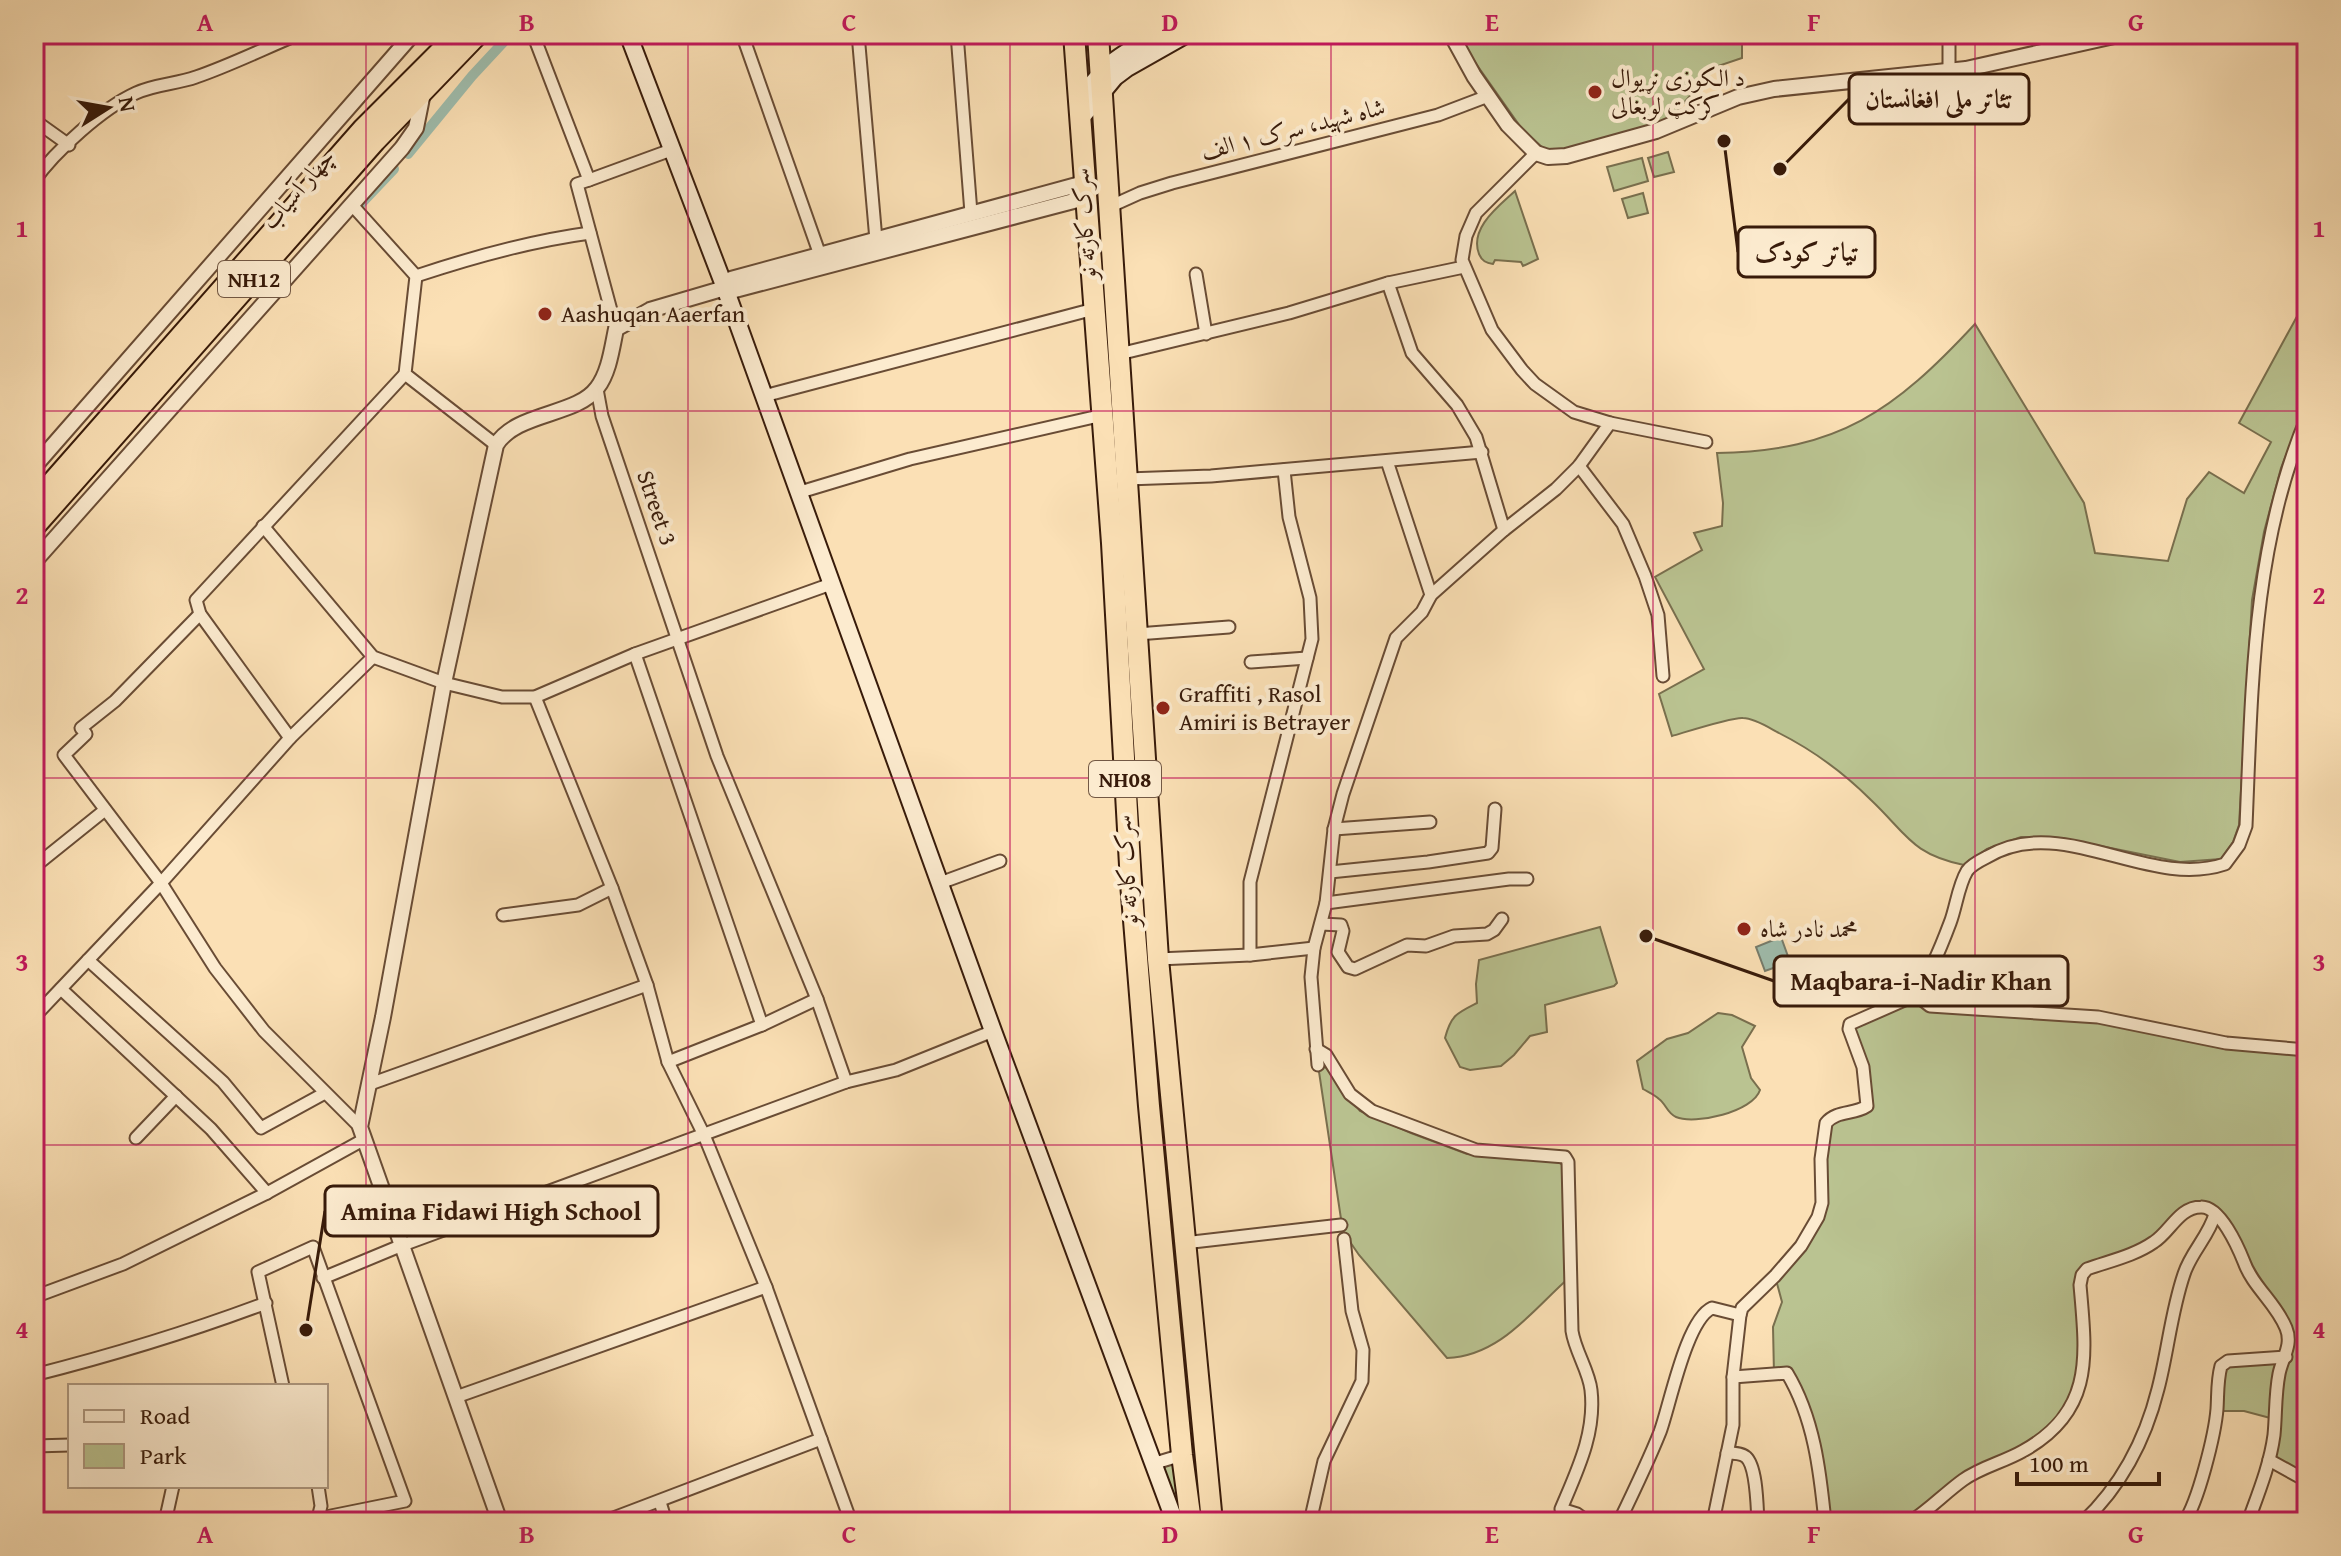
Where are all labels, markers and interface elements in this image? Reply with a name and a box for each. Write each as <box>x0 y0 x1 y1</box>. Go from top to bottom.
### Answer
text: A <box>197 2 214 41</box>
text: B <box>519 2 535 41</box>
text: C <box>842 2 856 41</box>
text: D <box>1162 2 1178 41</box>
text: E <box>1485 2 1499 41</box>
text: F <box>1807 2 1821 41</box>
text: G <box>2128 2 2144 41</box>
place label: د الکوزی نړیوال کرکټ لوبغالی <box>1611 60 1745 123</box>
north arrow <box>68 68 148 148</box>
callout: تئاتر ملی افغانستان <box>1849 74 2029 124</box>
text: تئاتر ملی افغانستان <box>1865 79 2013 120</box>
marker: د الکوزی نړیوال کرکټ لوبغالی <box>1586 83 1604 101</box>
street label: شاه شهید، سرک ۱ الف <box>1197 89 1389 168</box>
text: N <box>111 94 145 115</box>
street label: چهار آسیاب <box>252 140 343 237</box>
street label: سرک کارته نو <box>1062 167 1105 283</box>
text: 1 <box>15 208 29 247</box>
text: 1 <box>2312 208 2326 247</box>
callout: تیاتر کودک <box>1738 227 1875 277</box>
text: تیاتر کودک <box>1755 232 1859 271</box>
road number: NH12 <box>218 261 290 297</box>
place label: Aashuqan Aaerfan <box>561 296 746 331</box>
marker: Aashuqan Aaerfan <box>536 305 554 323</box>
street label: Street 3 <box>628 465 687 550</box>
text: 2 <box>15 575 29 614</box>
text: 2 <box>2312 575 2326 614</box>
place label: Graffiti , Rasol Amiri is Betrayer <box>1179 676 1350 739</box>
marker: Graffiti , Rasol Amiri is Betrayer <box>1154 699 1172 717</box>
road number: NH08 <box>1089 761 1161 797</box>
street label: سرک کارته نو <box>1104 814 1147 930</box>
place label: محمد نادر شاه <box>1760 911 1858 946</box>
marker: محمد نادر شاه <box>1735 920 1753 938</box>
text: 3 <box>15 942 29 981</box>
text: 3 <box>2312 942 2326 981</box>
callout: Maqbara-i-Nadir Khan <box>1774 956 2068 1006</box>
text: Maqbara-i-Nadir Khan <box>1790 961 2052 1000</box>
callout: Amina Fidawi High School <box>325 1186 658 1236</box>
text: Amina Fidawi High School <box>341 1191 641 1230</box>
text: 4 <box>15 1309 29 1348</box>
text: 4 <box>2312 1309 2326 1348</box>
legend <box>68 1384 328 1488</box>
text: Road <box>140 1398 190 1433</box>
scale bar <box>2017 1436 2159 1486</box>
text: Park <box>140 1438 187 1473</box>
text: 100 m <box>2029 1446 2089 1481</box>
text: A <box>197 1514 214 1553</box>
text: B <box>519 1514 535 1553</box>
text: C <box>842 1514 856 1553</box>
text: D <box>1162 1514 1178 1553</box>
text: E <box>1485 1514 1499 1553</box>
text: F <box>1807 1514 1821 1553</box>
text: G <box>2128 1514 2144 1553</box>

